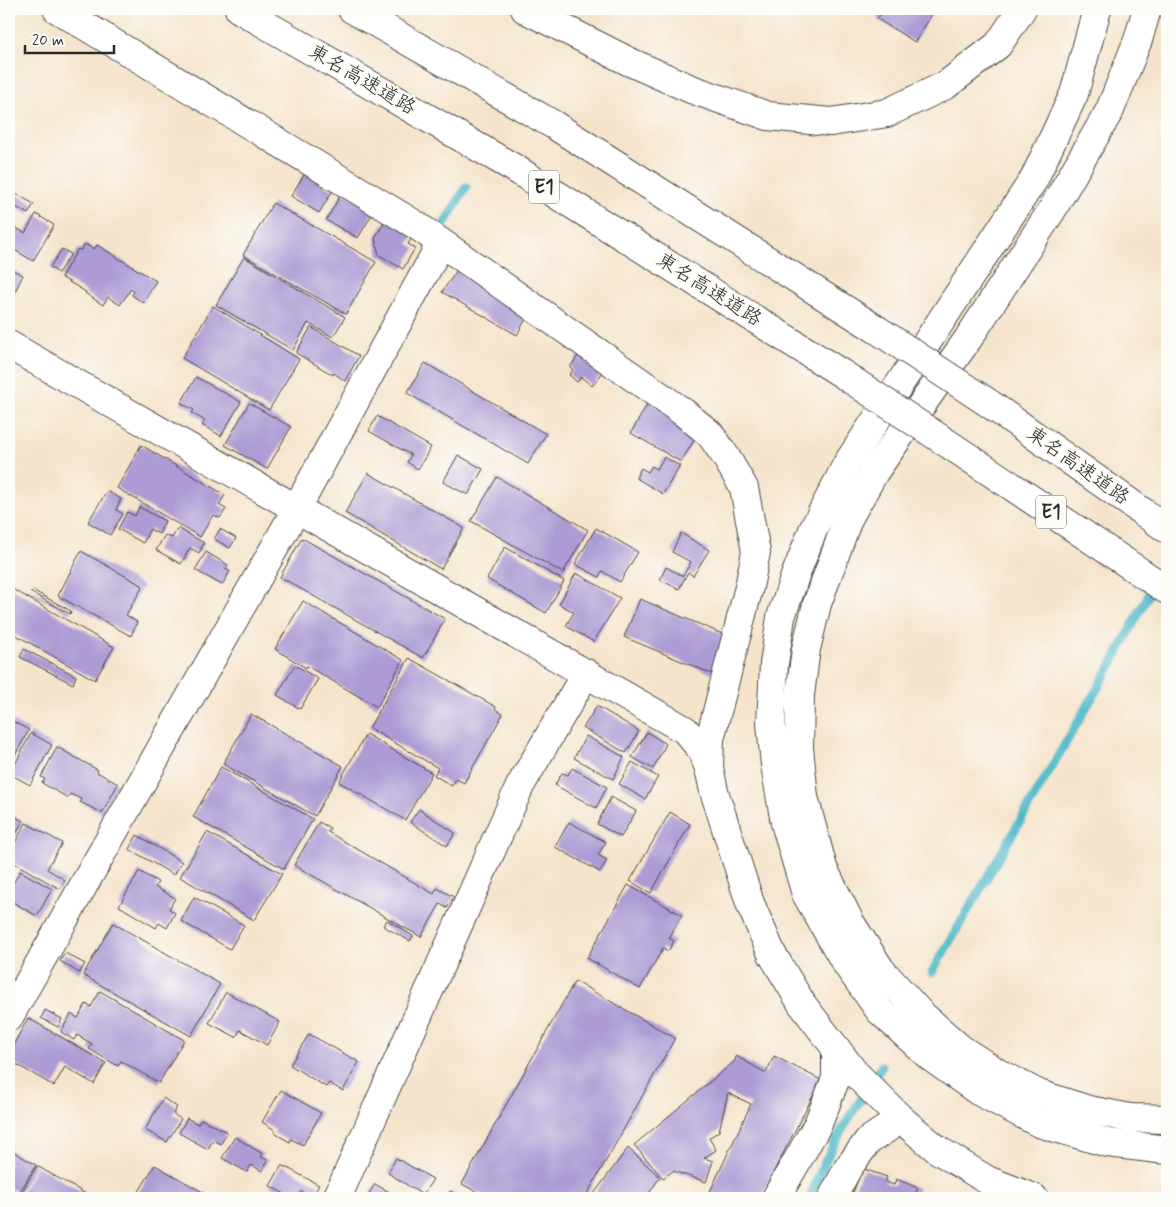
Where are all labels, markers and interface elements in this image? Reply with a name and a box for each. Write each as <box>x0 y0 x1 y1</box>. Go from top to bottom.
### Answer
scale bar <box>25 22 114 54</box>
text: 20 m <box>32 31 64 51</box>
street label: 東名高速道路 <box>303 38 421 122</box>
road number: E1 <box>529 170 559 203</box>
street label: 東名高速道路 <box>651 247 767 333</box>
street label: 東名高速道路 <box>1021 421 1135 511</box>
road number: E1 <box>1036 496 1066 528</box>

